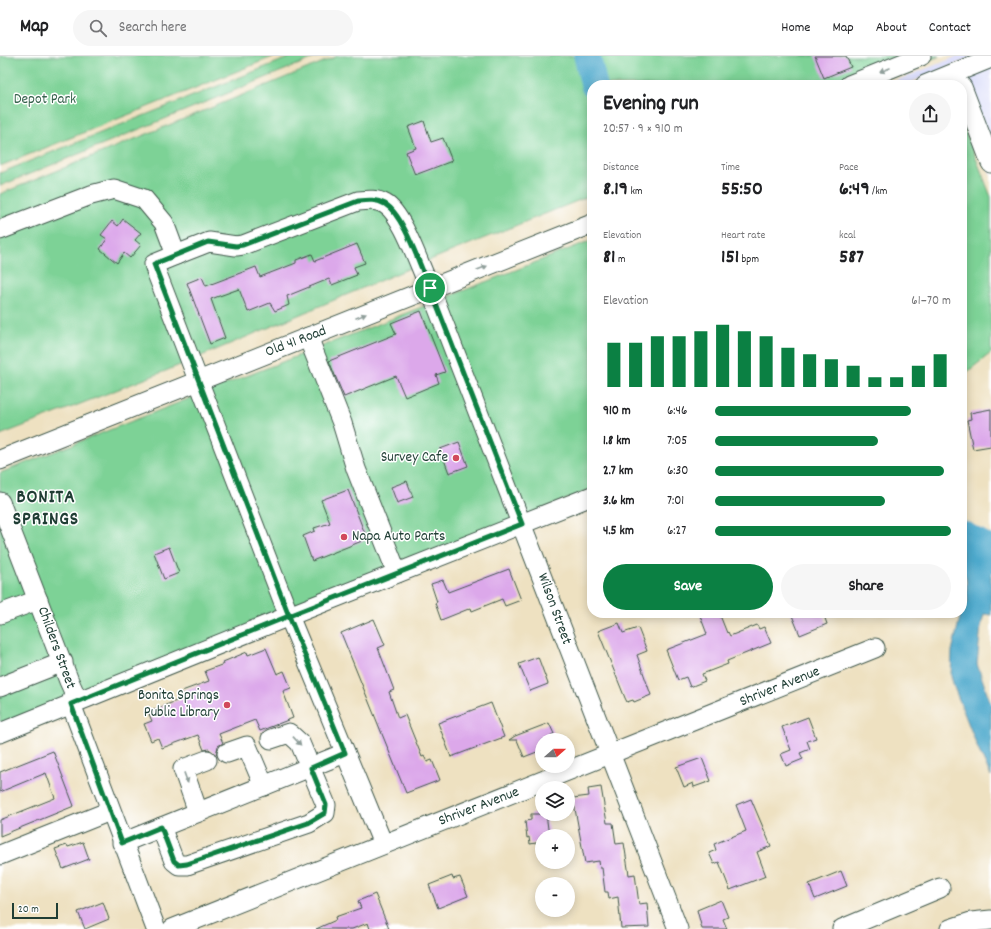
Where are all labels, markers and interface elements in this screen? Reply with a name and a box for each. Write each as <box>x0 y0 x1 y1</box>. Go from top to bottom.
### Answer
search box <box>73 10 353 46</box>
text: Map <box>20 14 49 41</box>
icon: search <box>87 17 109 39</box>
text: Search here <box>119 17 187 39</box>
text: Home <box>781 18 810 38</box>
text: Map <box>832 18 854 38</box>
text: About <box>876 18 907 38</box>
text: Contact <box>929 18 971 38</box>
one-way arrow <box>878 68 890 74</box>
park label: Depot Park <box>14 89 76 111</box>
text: Evening run <box>603 89 699 120</box>
button: share <box>909 93 951 135</box>
text: 20:57 · 9 × 910 m <box>603 120 683 139</box>
text: Distance <box>603 160 639 176</box>
text: Time <box>721 160 740 176</box>
text: Pace <box>839 160 858 176</box>
text: 8.19 <box>603 176 628 204</box>
text: 55:50 <box>721 176 763 204</box>
text: 6:49 <box>839 176 870 204</box>
text: km <box>628 184 642 200</box>
text: /km <box>870 184 887 200</box>
text: Elevation <box>603 228 641 244</box>
text: Heart rate <box>721 228 765 244</box>
text: kcal <box>839 228 856 244</box>
text: 81 <box>603 244 615 272</box>
text: 151 <box>721 244 739 272</box>
text: 587 <box>839 244 864 272</box>
text: m <box>615 252 625 268</box>
text: bpm <box>739 252 759 268</box>
one-way arrow <box>477 264 489 270</box>
pin <box>413 271 447 305</box>
icon: arrive <box>419 277 441 299</box>
text: Elevation <box>603 292 648 311</box>
text: 61–70 m <box>911 292 951 311</box>
one-way arrow <box>356 312 368 318</box>
street label: Old 41 Road <box>262 320 330 364</box>
text: 910 m <box>603 402 631 421</box>
text: 6:46 <box>667 402 687 421</box>
text: 1.8 km <box>603 432 630 451</box>
text: 7:05 <box>667 432 687 451</box>
place label: Survey Cafe <box>381 447 448 469</box>
marker: Survey Cafe <box>451 453 461 463</box>
text: 2.7 km <box>603 462 633 481</box>
text: 6:30 <box>667 462 688 481</box>
district label: BONITA SPRINGS <box>13 485 79 534</box>
text: 3.6 km <box>603 492 635 511</box>
text: 7:01 <box>667 492 684 511</box>
text: 4.5 km <box>603 522 634 541</box>
text: 6:27 <box>667 522 686 541</box>
place label: Napa Auto Parts <box>352 526 445 548</box>
marker: Napa Auto Parts <box>339 532 349 542</box>
button: Save <box>603 564 773 610</box>
button: Share <box>781 564 951 610</box>
street label: Wilson Street <box>531 570 577 648</box>
street label: Childers Street <box>31 604 81 693</box>
street label: Shriver Avenue <box>737 661 824 713</box>
place label: Bonita Springs Public Library <box>138 685 220 724</box>
marker: Bonita Springs Public Library <box>222 700 232 710</box>
north arrow <box>535 733 575 773</box>
map controls <box>535 733 575 917</box>
one-way arrow <box>292 736 302 746</box>
one-way arrow <box>183 773 189 785</box>
street label: Shriver Avenue <box>436 781 523 832</box>
button: layers <box>535 781 575 821</box>
button: + <box>535 829 575 869</box>
button: − <box>535 877 575 917</box>
scale bar <box>12 901 58 920</box>
text: 20 m <box>18 902 39 918</box>

